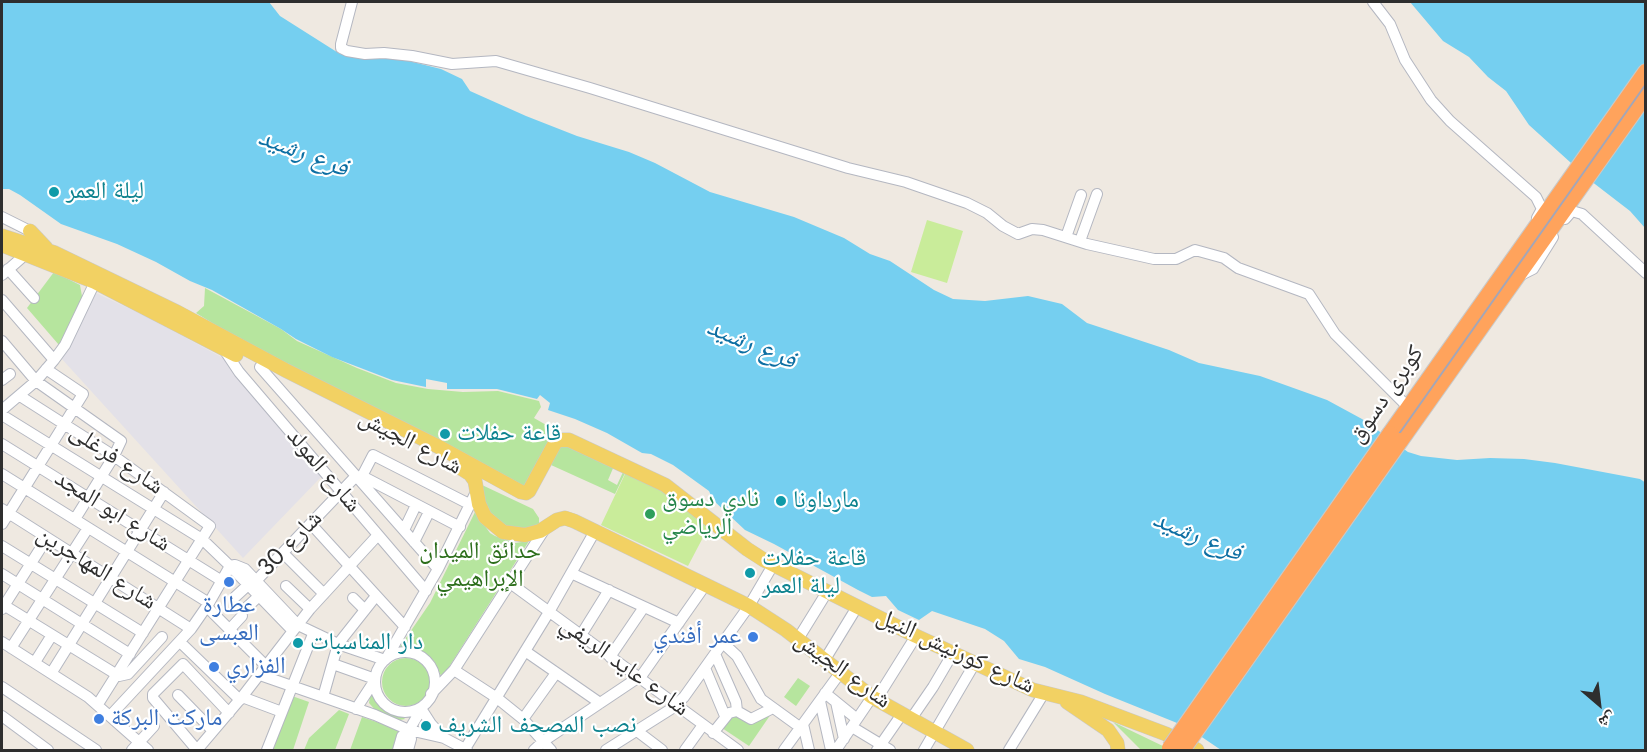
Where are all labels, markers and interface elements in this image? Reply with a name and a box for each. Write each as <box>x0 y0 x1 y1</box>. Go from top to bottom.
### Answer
water label: فرع رشيد <box>254 123 352 185</box>
place label: ليلة العمر <box>66 178 144 206</box>
marker: ليلة العمر <box>47 185 61 199</box>
water label: فرع رشيد <box>702 312 800 378</box>
street label: كوبرى دسوق <box>1343 341 1431 449</box>
street label: شارع الجيش <box>354 404 466 482</box>
street label: شارع فرغلى <box>64 418 168 502</box>
place label: قاعة حفلات <box>457 420 561 448</box>
street label: شارع المولد <box>279 423 367 519</box>
marker: قاعة حفلات <box>438 427 452 441</box>
street label: شارع ابو المجد <box>49 465 175 559</box>
place label: نادي دسوق الرياضي <box>662 486 759 542</box>
place label: مارداونا <box>793 487 859 515</box>
marker: مارداونا <box>774 494 788 508</box>
water label: فرع رشيد <box>1148 504 1246 570</box>
street label: شارع 30 <box>253 505 329 583</box>
marker: نادي دسوق الرياضي <box>643 507 657 521</box>
street label: شارع المهاجرين <box>31 521 161 617</box>
park label: حدائق الميدان الإبراهيمي <box>419 538 541 594</box>
place label: قاعة حفلات ليلة العمر <box>762 545 866 601</box>
marker: قاعة حفلات ليلة العمر <box>743 566 757 580</box>
marker: عطارة العبسى <box>222 575 236 589</box>
place label: عطارة العبسى <box>199 592 259 648</box>
street label: شارع كورنيش النيل <box>872 603 1038 701</box>
street label: شارع عايد الريفي <box>554 611 694 723</box>
place label: عمر أفندي <box>653 623 741 651</box>
street label: شارع الجيش <box>788 626 896 716</box>
place label: دار المناسبات <box>310 629 423 657</box>
marker: عمر أفندي <box>746 630 760 644</box>
marker: دار المناسبات <box>291 636 305 650</box>
place label: الفزاري <box>226 653 286 681</box>
marker: الفزاري <box>207 660 221 674</box>
north arrow <box>1569 674 1629 734</box>
place label: ماركت البركة <box>111 705 222 733</box>
text: ش <box>1595 706 1621 734</box>
marker: ماركت البركة <box>92 712 106 726</box>
place label: نصب المصحف الشريف <box>438 712 637 740</box>
marker: نصب المصحف الشريف <box>419 719 433 733</box>

